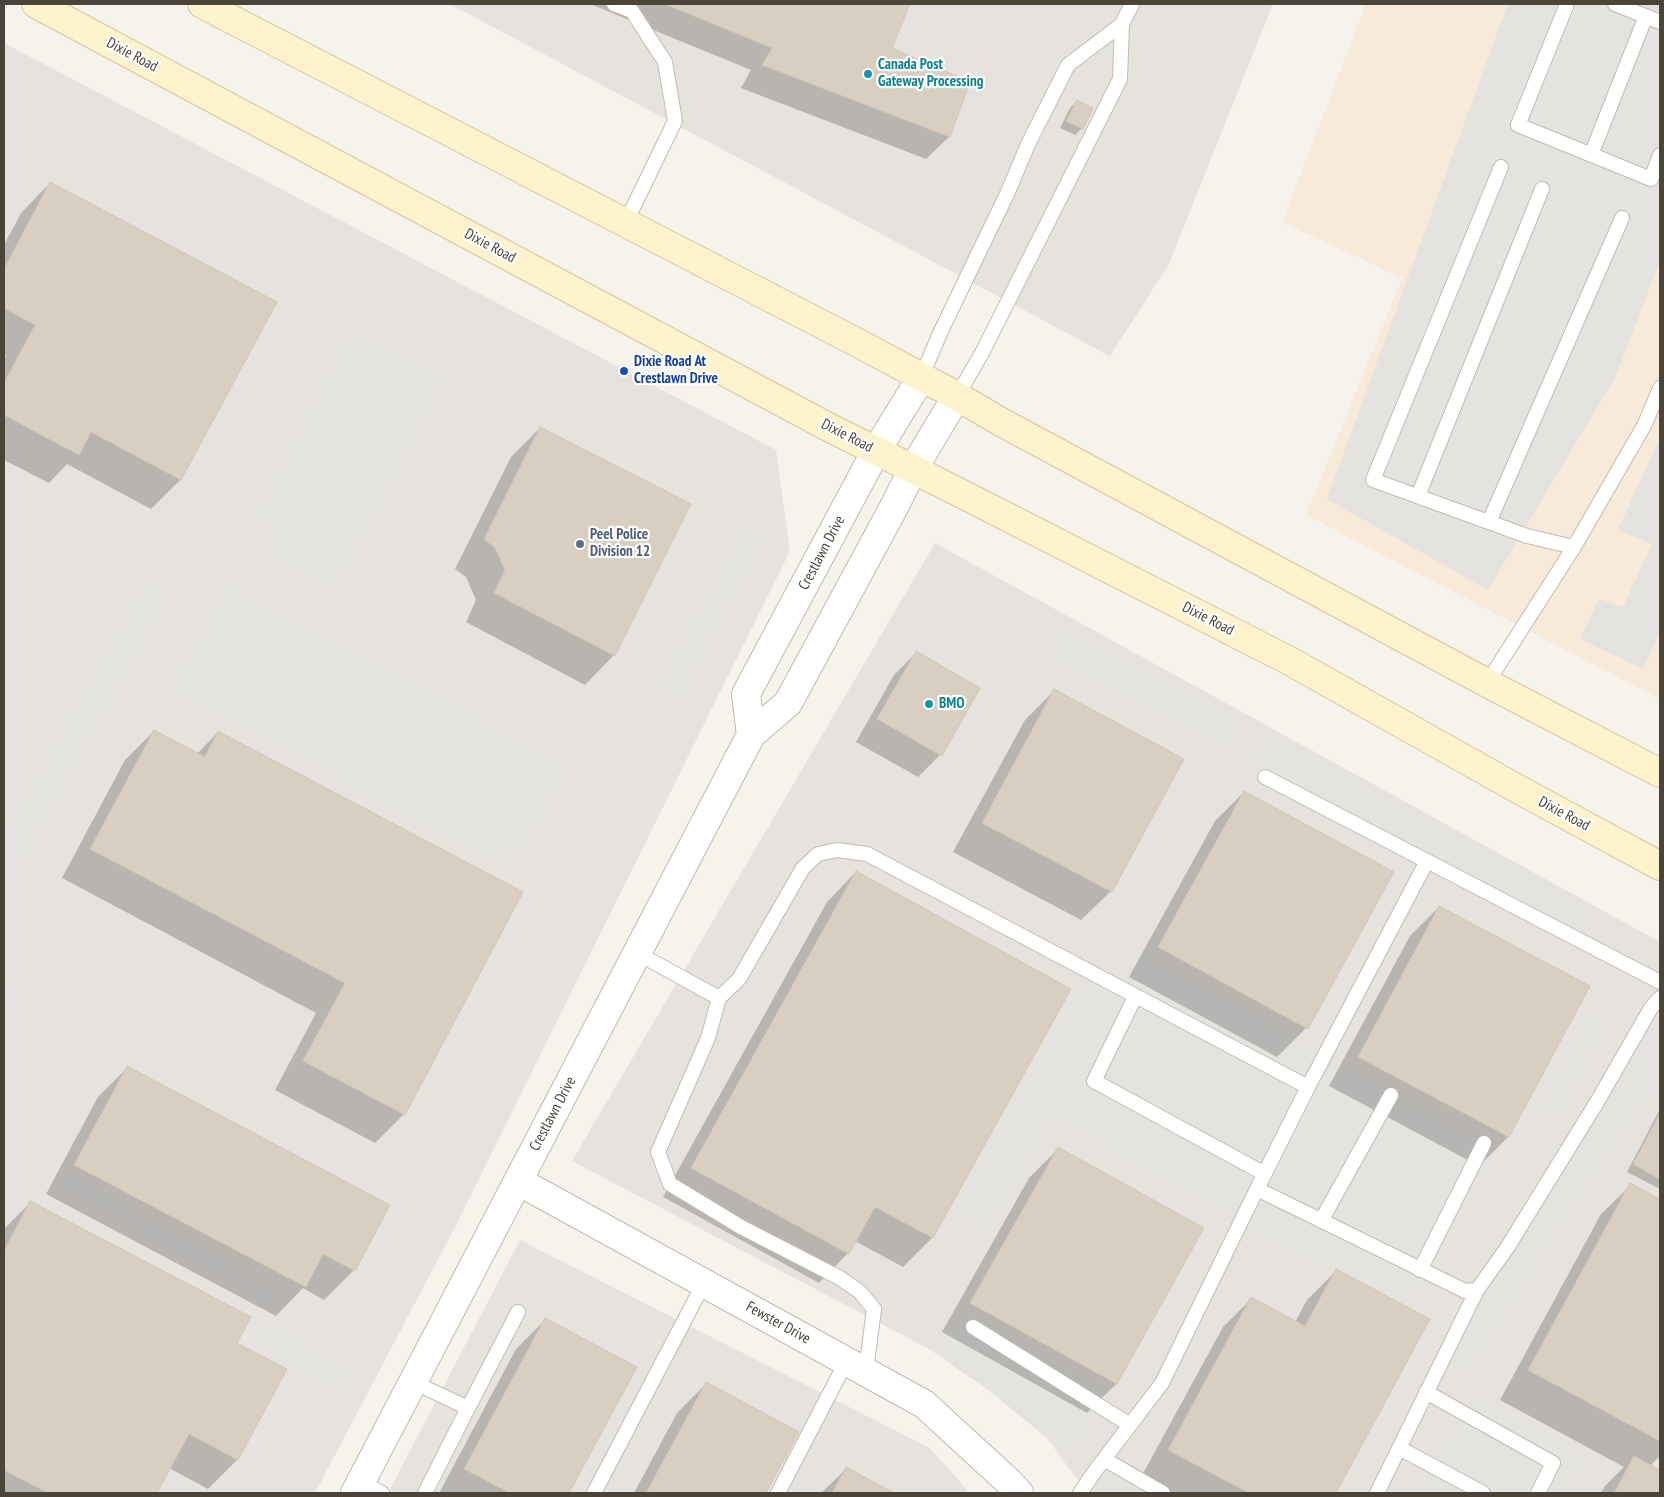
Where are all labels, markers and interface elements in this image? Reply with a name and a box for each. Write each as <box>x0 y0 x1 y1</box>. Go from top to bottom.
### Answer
street label: Dixie Road <box>103 34 161 76</box>
place label: Canada Post Gateway Processing <box>878 56 983 91</box>
marker: Canada Post Gateway Processing <box>862 68 874 80</box>
street label: Dixie Road <box>461 225 519 267</box>
place label: Dixie Road At Crestlawn Drive <box>634 353 718 388</box>
marker: Dixie Road At Crestlawn Drive <box>618 365 630 377</box>
street label: Dixie Road <box>818 415 876 457</box>
street label: Crestlawn Drive <box>795 513 849 593</box>
place label: Peel Police Division 12 <box>590 526 650 561</box>
marker: Peel Police Division 12 <box>574 538 586 550</box>
street label: Dixie Road <box>1179 598 1237 640</box>
place label: BMO <box>939 695 965 713</box>
marker: BMO <box>923 698 935 710</box>
street label: Dixie Road <box>1535 793 1593 835</box>
street label: Crestlawn Drive <box>526 1074 580 1154</box>
street label: Fewster Drive <box>743 1298 813 1348</box>

